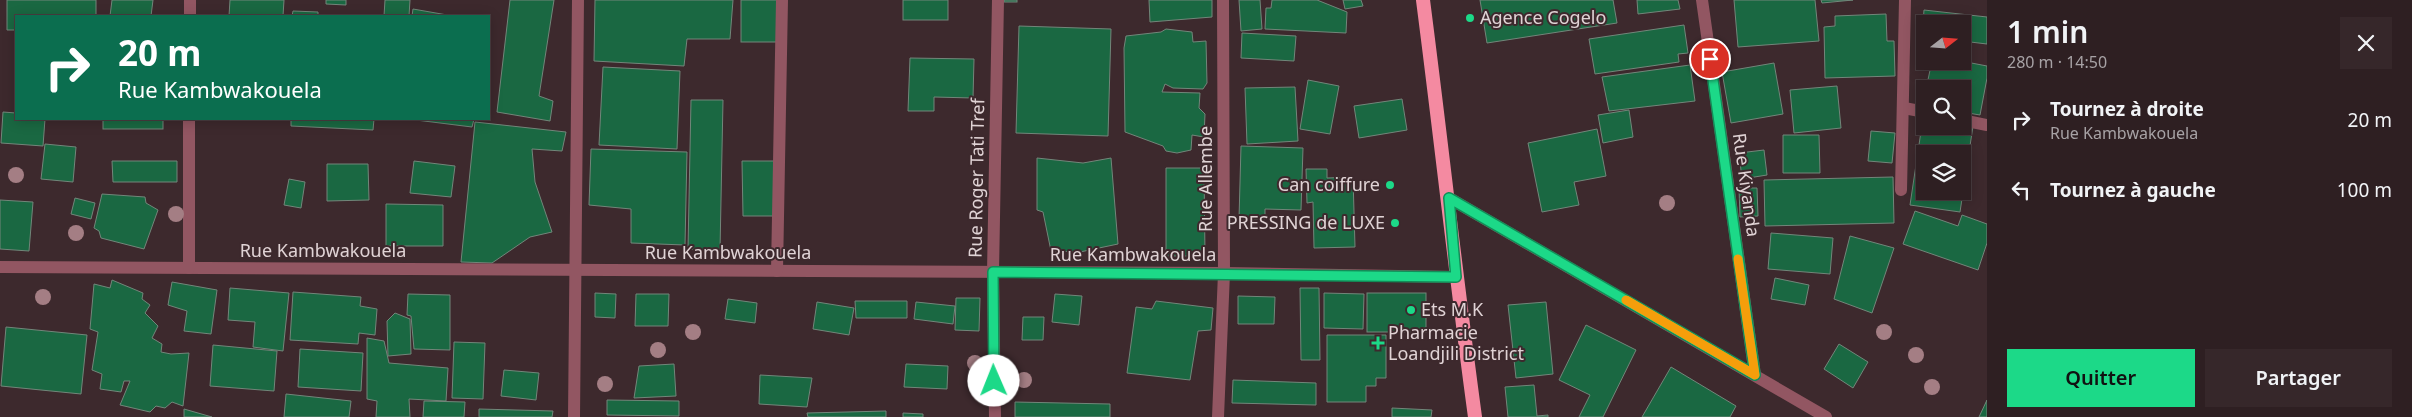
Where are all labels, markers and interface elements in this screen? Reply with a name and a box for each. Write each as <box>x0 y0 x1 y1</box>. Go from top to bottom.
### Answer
place label: Agence Cogelo <box>1480 5 1606 29</box>
text: 1 min <box>2007 11 2088 52</box>
marker: Agence Cogelo <box>1464 12 1476 24</box>
north arrow <box>1916 15 1971 70</box>
map controls <box>1916 15 1971 200</box>
button: close <box>2340 17 2392 69</box>
text: 20 m <box>118 29 201 76</box>
icon: right <box>35 35 100 100</box>
pin <box>1689 38 1731 80</box>
icon: arrive <box>1696 45 1724 73</box>
text: 280 m · 14:50 <box>2007 51 2107 73</box>
text: Rue Kambwakouela <box>118 74 322 104</box>
button: search <box>1916 80 1971 135</box>
text: Tournez à droite <box>2050 96 2204 122</box>
street label: Rue Roger Tati Tref <box>963 97 989 258</box>
icon: right <box>2007 106 2035 134</box>
text: 20 m <box>2348 107 2392 133</box>
text: Rue Kambwakouela <box>2050 122 2198 144</box>
street label: Rue Allembe <box>1193 126 1217 232</box>
street label: Rue Kiyanda <box>1728 131 1766 238</box>
button: layers <box>1916 145 1971 200</box>
place label: Can coiffure <box>1278 172 1380 196</box>
icon: left <box>2007 176 2035 204</box>
text: Tournez à gauche <box>2050 177 2216 203</box>
text: 100 m <box>2337 177 2392 203</box>
marker: Can coiffure <box>1384 179 1396 191</box>
place label: PRESSING de LUXE <box>1227 210 1385 234</box>
marker: PRESSING de LUXE <box>1389 217 1401 229</box>
street label: Rue Kambwakouela <box>240 238 406 262</box>
street label: Rue Kambwakouela <box>645 240 811 264</box>
street label: Rue Kambwakouela <box>1050 242 1216 266</box>
place label: Ets M.K <box>1421 297 1484 321</box>
marker: Ets M.K <box>1405 304 1417 316</box>
place label: Pharmacie Loandjili District <box>1388 320 1524 365</box>
marker: Pharmacie Loandjili District <box>1372 337 1384 349</box>
button: Quitter <box>2007 349 2195 407</box>
button: Partager <box>2205 349 2392 407</box>
position arrow <box>967 354 1019 406</box>

